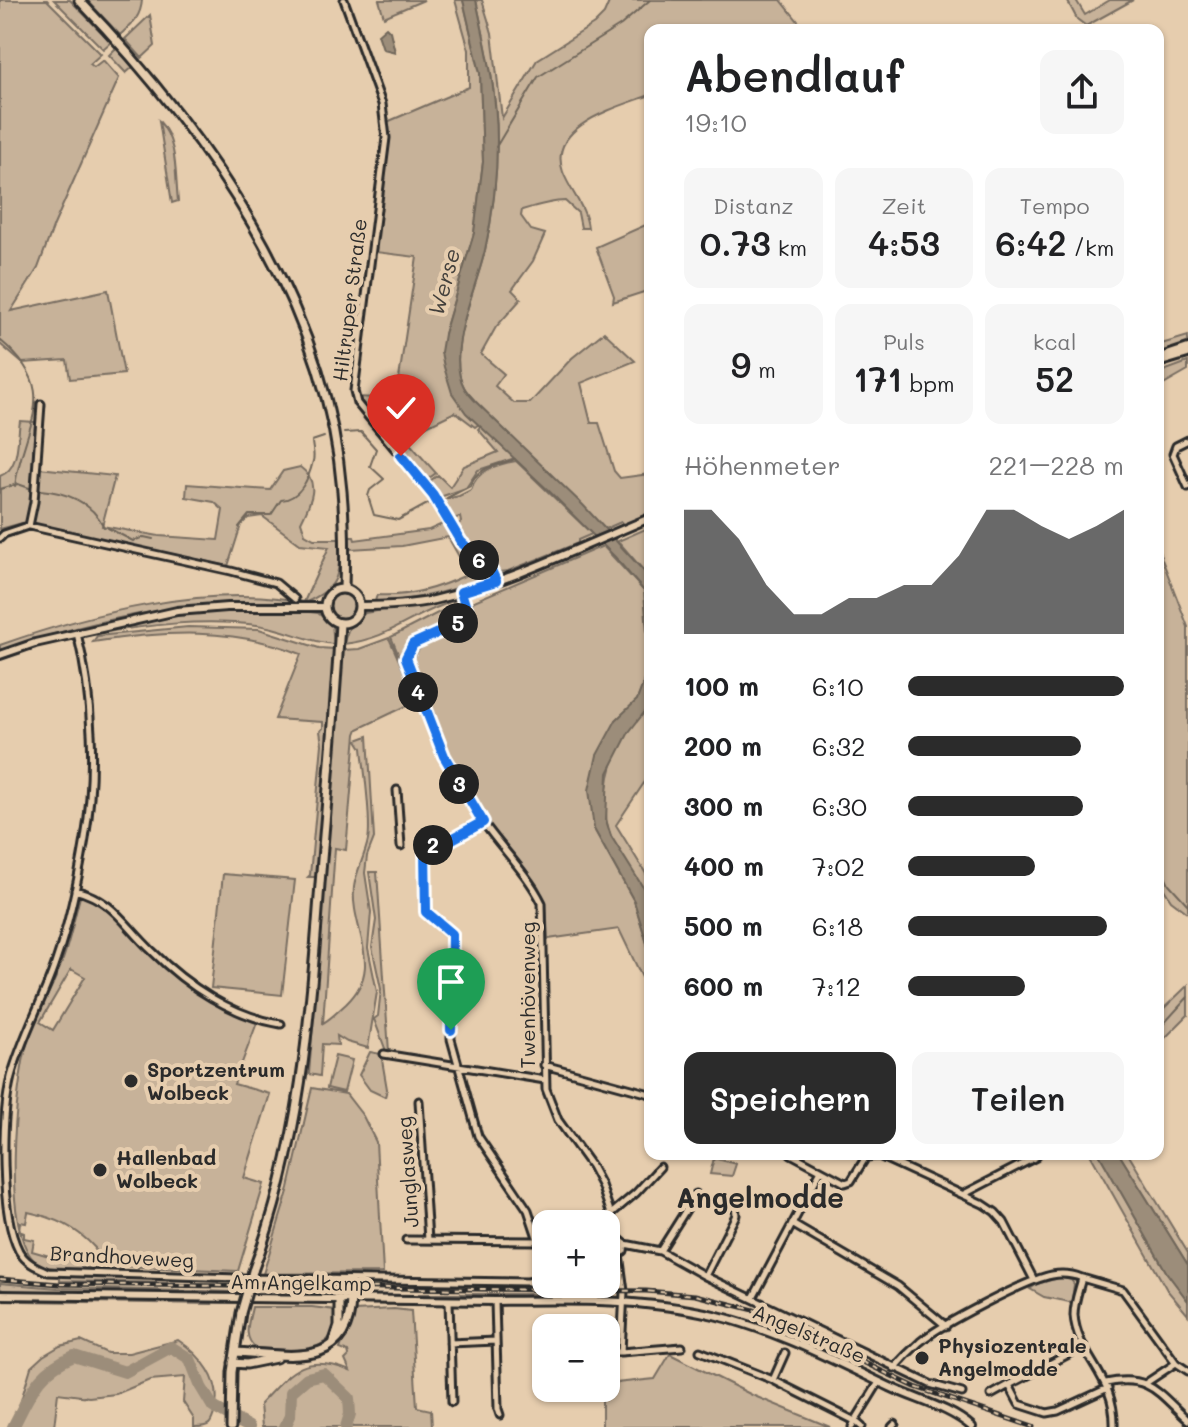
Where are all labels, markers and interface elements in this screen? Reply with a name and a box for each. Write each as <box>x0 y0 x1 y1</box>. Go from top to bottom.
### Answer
text: Abendlauf <box>684 46 904 103</box>
button: share <box>1040 50 1124 134</box>
text: 19:10 <box>684 105 747 139</box>
text: Distanz <box>713 191 794 220</box>
text: Zeit <box>882 191 926 220</box>
text: Tempo <box>1020 191 1090 220</box>
street label: Hiltruper Straße <box>326 217 372 383</box>
text: 0.73 <box>700 220 771 265</box>
text: 4:53 <box>868 220 940 265</box>
text: 6:42 <box>995 220 1066 265</box>
text: km <box>771 233 807 262</box>
text: /km <box>1066 233 1114 262</box>
water label: Werse <box>421 245 466 319</box>
text: Puls <box>883 327 925 356</box>
text: kcal <box>1033 327 1077 356</box>
text: 9 <box>731 342 751 387</box>
text: m <box>751 355 776 384</box>
text: 171 <box>853 356 902 401</box>
text: 52 <box>1035 356 1074 401</box>
text: bpm <box>902 369 955 398</box>
pin <box>367 374 435 456</box>
icon: check <box>379 386 423 430</box>
text: Höhenmeter <box>684 448 841 482</box>
text: 221–228 m <box>988 448 1124 482</box>
pin: 6 <box>459 540 499 580</box>
text: 6 <box>472 545 486 574</box>
pin: 5 <box>438 603 478 643</box>
text: 5 <box>452 608 464 637</box>
text: 100 m <box>684 669 759 703</box>
text: 6:10 <box>812 669 863 703</box>
pin: 4 <box>398 672 438 712</box>
text: 4 <box>411 677 425 706</box>
text: 200 m <box>684 729 762 763</box>
text: 6:32 <box>812 729 865 763</box>
pin: 3 <box>439 764 479 804</box>
text: 3 <box>452 769 466 798</box>
text: 300 m <box>684 789 763 823</box>
text: 6:30 <box>812 789 867 823</box>
pin: 2 <box>413 825 453 865</box>
text: 2 <box>427 830 439 859</box>
text: 400 m <box>684 849 764 883</box>
text: 7:02 <box>812 849 865 883</box>
text: 500 m <box>684 909 763 943</box>
text: 6:18 <box>812 909 863 943</box>
street label: Twenhövenweg <box>514 922 540 1068</box>
pin <box>417 948 485 1030</box>
icon: arrive <box>429 960 473 1004</box>
text: 600 m <box>684 969 763 1003</box>
text: 7:12 <box>812 969 861 1003</box>
button: Speichern <box>684 1052 896 1144</box>
button: Teilen <box>912 1052 1124 1144</box>
place label: Sportzentrum Wolbeck <box>147 1056 285 1105</box>
marker: Sportzentrum Wolbeck <box>122 1072 140 1090</box>
street label: Junglasweg <box>390 1116 424 1228</box>
place label: Hallenbad Wolbeck <box>116 1144 217 1193</box>
marker: Hallenbad Wolbeck <box>91 1161 109 1179</box>
district label: Angelmodde <box>676 1179 844 1215</box>
map controls <box>532 1210 620 1402</box>
button: + <box>532 1210 620 1298</box>
street label: Brandhoveweg <box>49 1239 195 1273</box>
street label: Am Angelkamp <box>230 1268 372 1296</box>
street label: Angelstraße <box>749 1298 870 1368</box>
button: − <box>532 1314 620 1402</box>
place label: Physiozentrale Angelmodde <box>938 1332 1087 1381</box>
marker: Physiozentrale Angelmodde <box>913 1349 931 1367</box>

